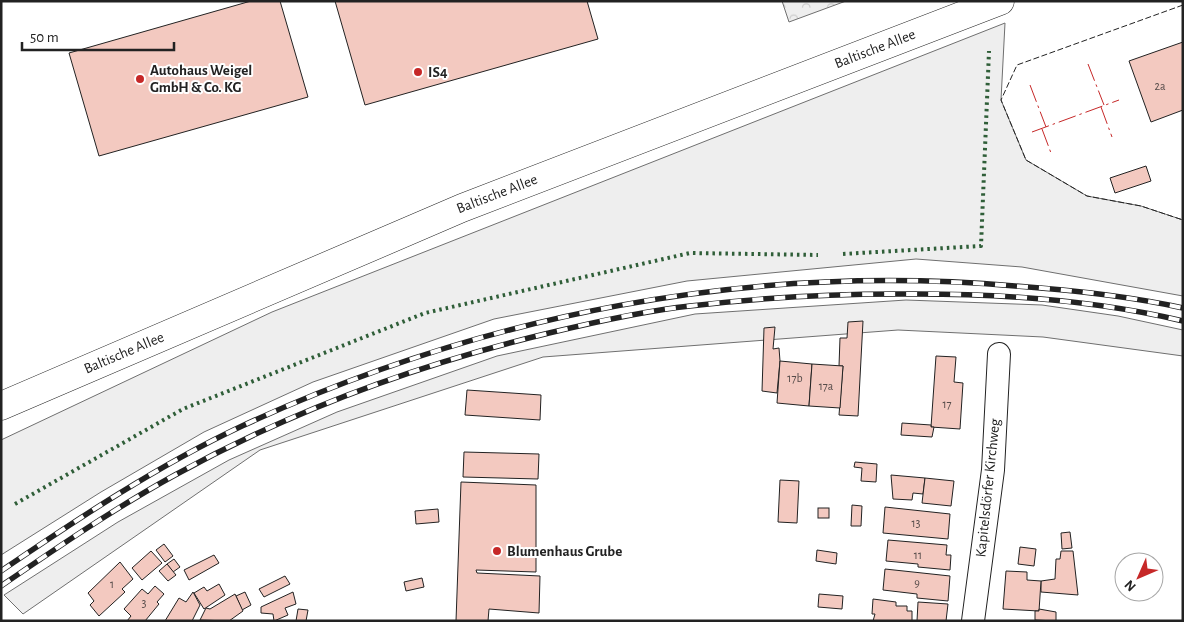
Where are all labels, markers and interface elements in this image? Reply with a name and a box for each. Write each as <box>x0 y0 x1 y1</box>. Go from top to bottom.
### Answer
scale bar <box>22 20 175 52</box>
street label: Baltische Allee <box>832 27 918 71</box>
text: 50 m <box>30 30 59 45</box>
place label: Autohaus Weigel GmbH & Co. KG <box>150 63 252 95</box>
place label: IS4 <box>428 65 448 80</box>
marker: IS4 <box>412 66 424 78</box>
marker: Autohaus Weigel GmbH & Co. KG <box>134 73 146 85</box>
house number: 2a <box>1154 80 1166 92</box>
street label: Baltische Allee <box>454 172 540 216</box>
street label: Baltische Allee <box>82 329 166 377</box>
house number: 17b <box>787 372 803 384</box>
house number: 17a <box>819 380 834 392</box>
house number: 17 <box>942 398 952 410</box>
street label: Kapitelsdörfer Kirchweg <box>973 417 1003 558</box>
house number: 13 <box>911 517 921 529</box>
place label: Blumenhaus Grube <box>507 544 622 559</box>
marker: Blumenhaus Grube <box>491 545 503 557</box>
house number: 11 <box>914 549 922 561</box>
north arrow <box>1114 552 1164 602</box>
house number: 9 <box>914 577 920 589</box>
text: N <box>1122 577 1139 594</box>
house number: 1 <box>110 578 114 590</box>
house number: 3 <box>142 597 147 609</box>

